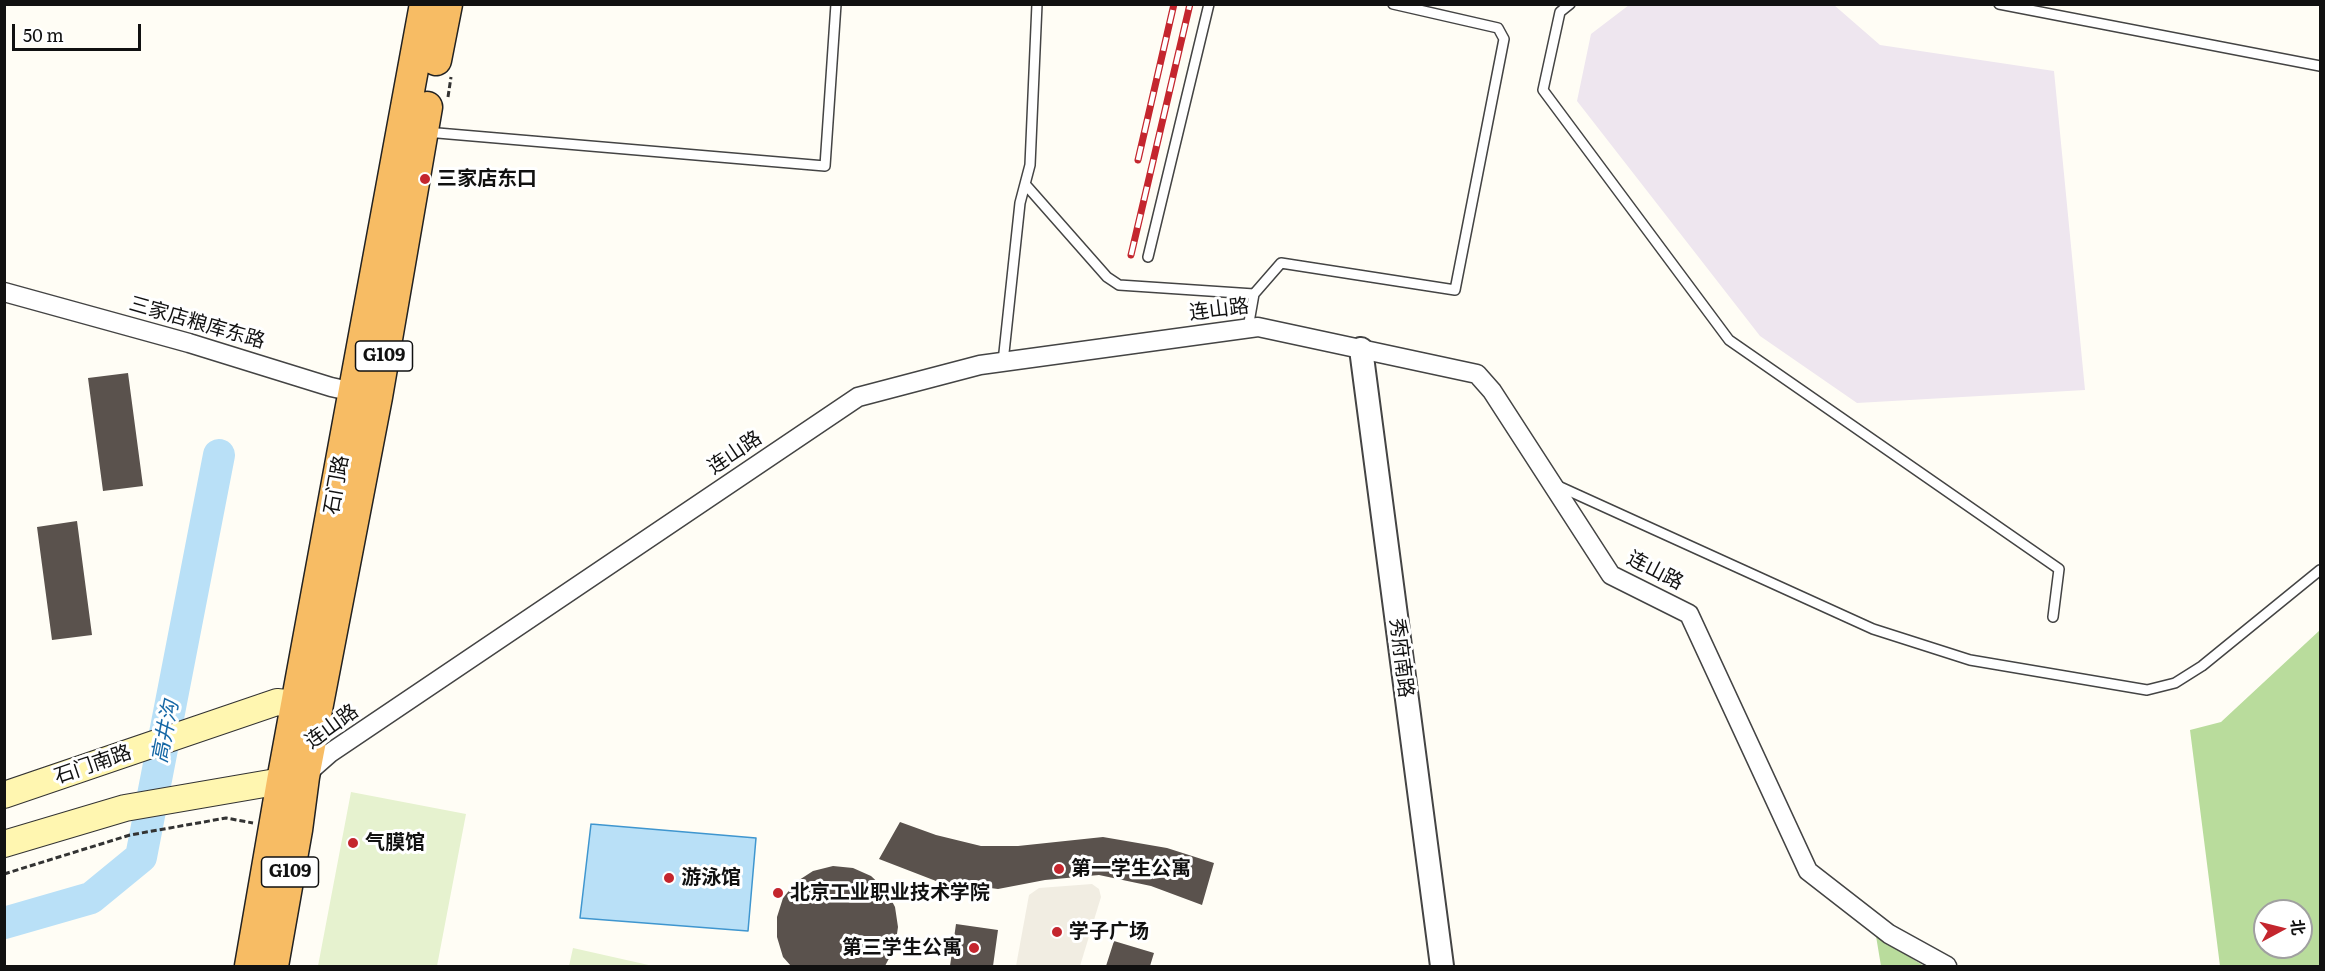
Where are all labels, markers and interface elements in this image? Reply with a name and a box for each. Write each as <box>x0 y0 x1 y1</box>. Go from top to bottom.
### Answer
scale bar <box>15 12 144 50</box>
text: 50 m <box>23 21 64 48</box>
place label: 三家店东口 <box>437 167 537 191</box>
marker: 三家店东口 <box>418 172 432 186</box>
street label: 三家店粮库东路 <box>126 292 268 354</box>
street label: 连山路 <box>1188 294 1250 326</box>
road number: G109 <box>356 341 412 371</box>
street label: 连山路 <box>703 426 767 480</box>
street label: 石门路 <box>320 453 354 517</box>
street label: 连山路 <box>1623 547 1687 595</box>
street label: 秀府南路 <box>1384 617 1418 699</box>
water label: 高井沟 <box>148 699 184 765</box>
street label: 连山路 <box>301 700 363 754</box>
street label: 石门南路 <box>51 741 135 789</box>
place label: 气膜馆 <box>365 831 425 855</box>
marker: 气膜馆 <box>346 836 360 850</box>
road number: G109 <box>262 857 318 887</box>
place label: 第一学生公寓 <box>1071 857 1191 881</box>
marker: 第一学生公寓 <box>1052 862 1066 876</box>
place label: 游泳馆 <box>681 866 741 890</box>
marker: 游泳馆 <box>662 871 676 885</box>
place label: 北京工业职业技术学院 <box>790 881 990 905</box>
marker: 北京工业职业技术学院 <box>771 886 785 900</box>
north arrow <box>2253 899 2313 959</box>
text: 北 <box>2286 918 2312 936</box>
place label: 学子广场 <box>1069 920 1149 944</box>
marker: 学子广场 <box>1050 925 1064 939</box>
place label: 第三学生公寓 <box>842 936 962 960</box>
marker: 第三学生公寓 <box>967 941 981 955</box>

